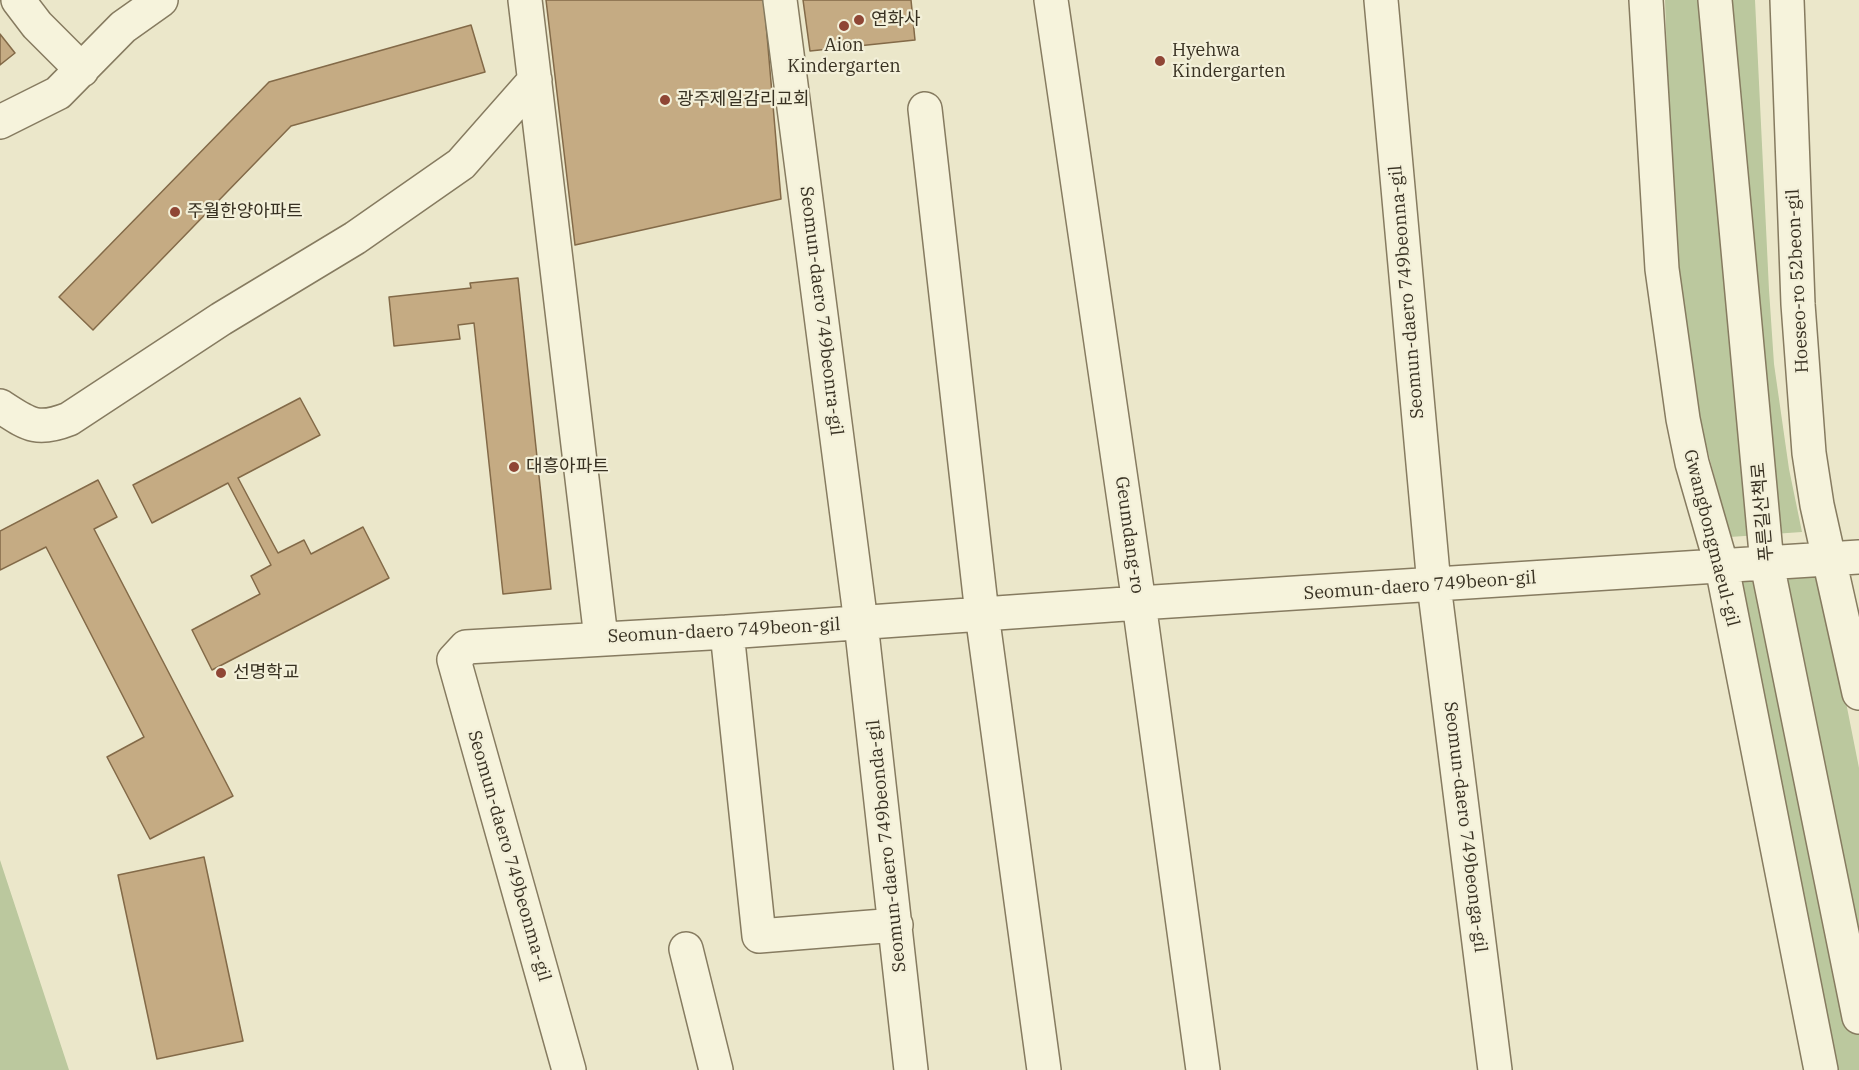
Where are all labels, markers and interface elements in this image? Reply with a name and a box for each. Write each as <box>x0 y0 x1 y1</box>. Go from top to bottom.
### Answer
place label: 연화사 <box>871 9 921 31</box>
marker: 연화사 <box>852 13 866 27</box>
marker: Aion Kindergarten <box>837 19 851 33</box>
place label: Aion Kindergarten <box>787 35 901 78</box>
place label: Hyehwa Kindergarten <box>1172 40 1286 82</box>
marker: Hyehwa Kindergarten <box>1153 54 1167 68</box>
place label: 광주제일감리교회 <box>677 89 809 111</box>
marker: 광주제일감리교회 <box>658 93 672 107</box>
street label: Seomun-daero 749beonna-gil <box>1385 164 1429 420</box>
street label: Seomun-daero 749beonra-gil <box>795 185 847 437</box>
street label: Hoeseo-ro 52beon-gil <box>1782 188 1814 374</box>
place label: 주월한양아파트 <box>187 201 303 223</box>
marker: 주월한양아파트 <box>168 205 182 219</box>
street label: Gwangbongmaeul-gil <box>1679 447 1743 629</box>
place label: 대흥아파트 <box>526 456 609 478</box>
marker: 대흥아파트 <box>507 460 521 474</box>
street label: 푸른길산책로 <box>1748 462 1778 562</box>
street label: Geumdang-ro <box>1110 475 1148 595</box>
street label: Seomun-daero 749beon-gil <box>1303 567 1537 605</box>
street label: Seomun-daero 749beon-gil <box>607 614 841 648</box>
place label: 선명학교 <box>233 662 299 684</box>
marker: 선명학교 <box>214 666 228 680</box>
street label: Seomun-daero 749beonga-gil <box>1439 700 1491 954</box>
street label: Seomun-daero 749beonda-gil <box>863 719 911 973</box>
street label: Seomun-daero 749beonma-gil <box>463 728 555 984</box>

